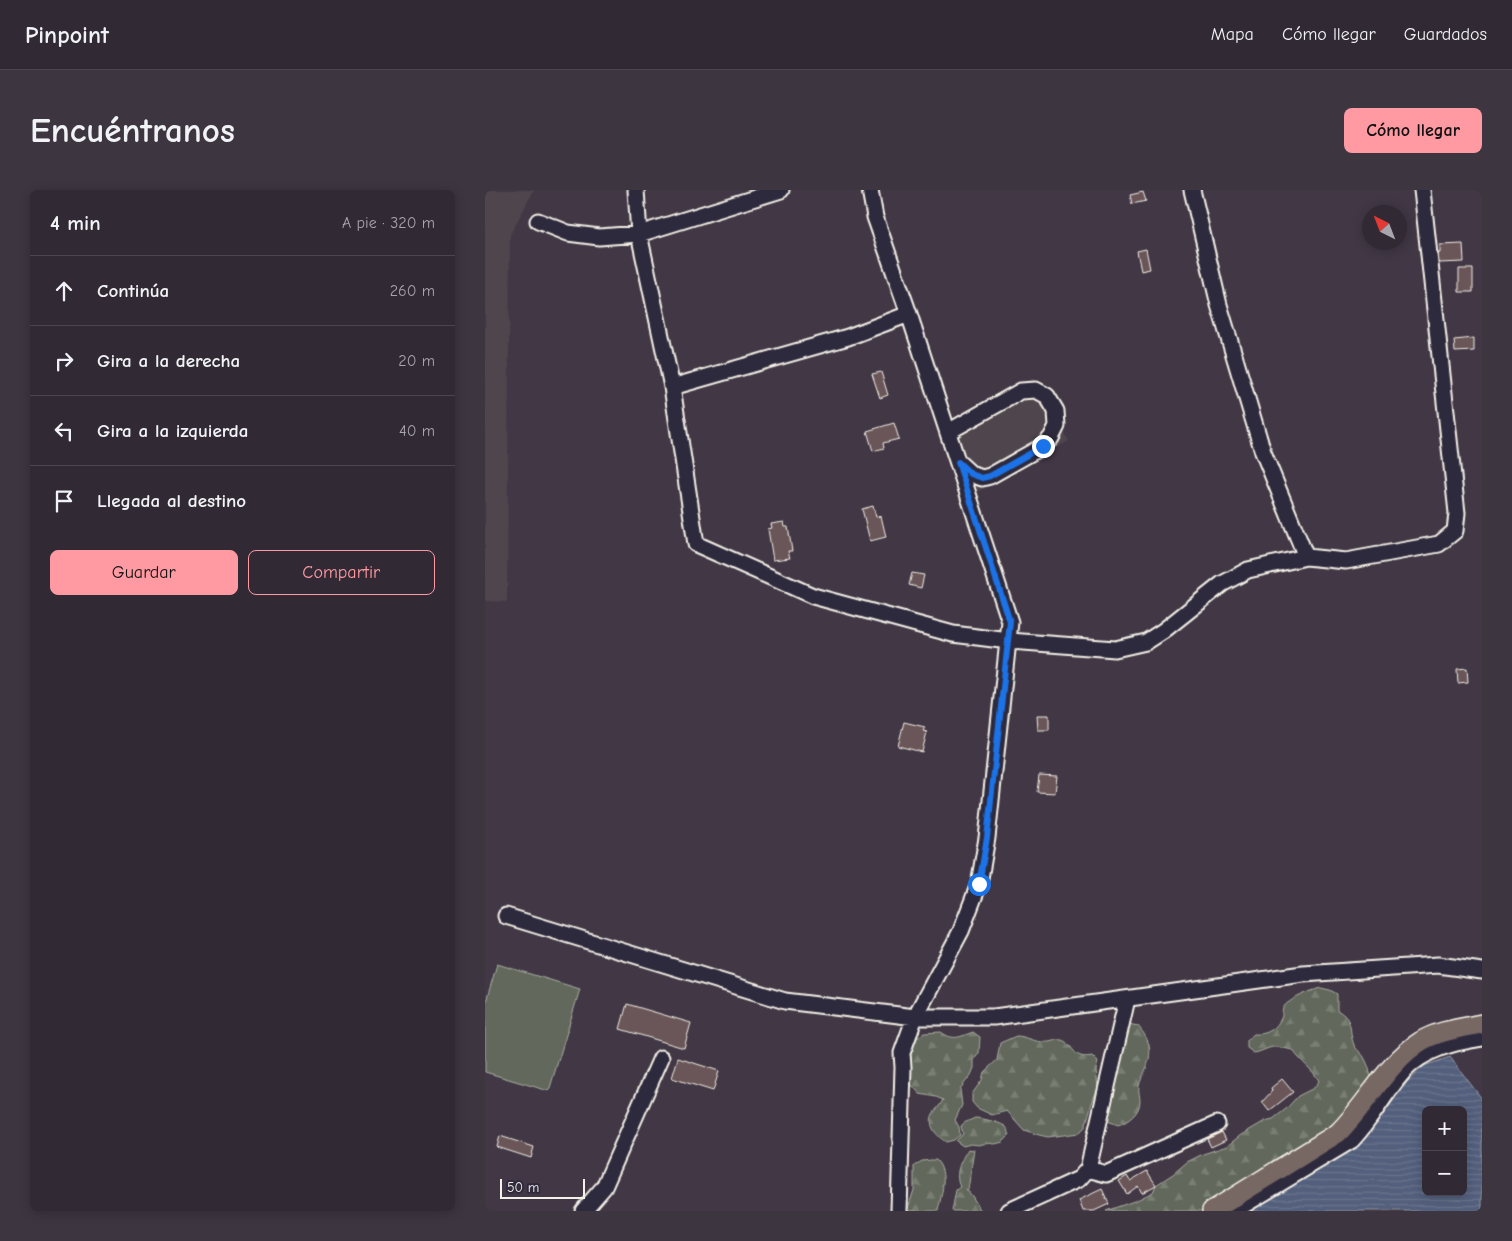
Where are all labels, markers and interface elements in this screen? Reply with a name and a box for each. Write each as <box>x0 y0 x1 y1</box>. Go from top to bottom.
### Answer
text: Pinpoint <box>25 21 109 49</box>
text: Mapa <box>1211 24 1254 45</box>
text: Cómo llegar <box>1282 24 1376 45</box>
text: Guardados <box>1404 24 1487 45</box>
button: Cómo llegar <box>1344 108 1482 153</box>
text: Encuéntranos <box>30 110 235 151</box>
north arrow <box>1362 205 1407 250</box>
text: 4 min <box>50 211 101 235</box>
text: A pie · 320 m <box>342 214 435 232</box>
icon: ahead <box>50 277 78 305</box>
text: Continúa <box>97 280 169 302</box>
text: 260 m <box>390 282 435 300</box>
icon: right <box>50 347 78 375</box>
text: Gira a la derecha <box>97 350 240 372</box>
text: 20 m <box>398 352 435 370</box>
icon: left <box>50 417 78 445</box>
text: Gira a la izquierda <box>97 420 248 442</box>
text: 40 m <box>399 422 435 440</box>
route end <box>1032 435 1055 458</box>
icon: arrive <box>50 487 78 515</box>
text: Llegada al destino <box>97 490 246 512</box>
button: Guardar <box>50 550 238 595</box>
button: Compartir <box>248 550 435 595</box>
route start <box>968 873 991 896</box>
map controls <box>1422 1106 1467 1196</box>
button: + <box>1422 1106 1467 1151</box>
button: − <box>1422 1151 1467 1196</box>
scale bar <box>500 1176 585 1199</box>
text: 50 m <box>507 1179 539 1196</box>

